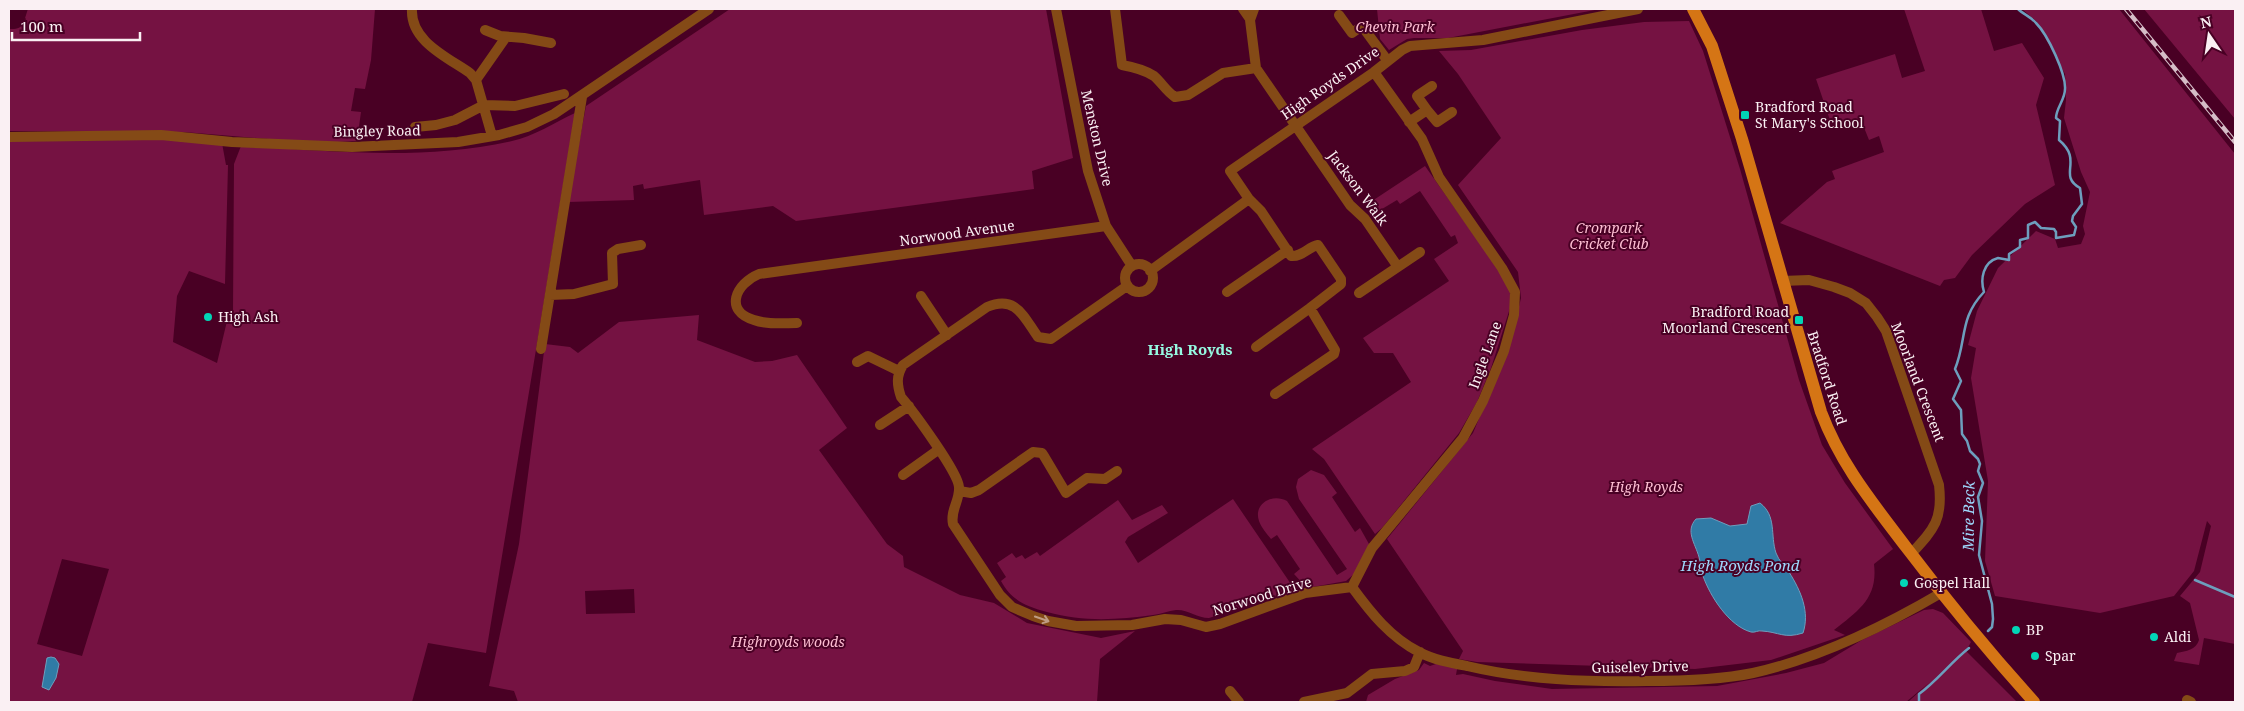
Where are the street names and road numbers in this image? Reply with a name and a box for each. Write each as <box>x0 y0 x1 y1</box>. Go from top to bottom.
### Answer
street label: High Royds Drive <box>1277 42 1383 124</box>
street label: Menston Drive <box>1077 88 1118 188</box>
street label: Bingley Road <box>333 120 421 141</box>
street label: Jackson Walk <box>1323 146 1393 230</box>
street label: Norwood Avenue <box>898 215 1016 250</box>
street label: Ingle Lane <box>1464 319 1505 391</box>
street label: Moorland Crescent <box>1887 319 1950 444</box>
street label: Bradford Road <box>1803 328 1852 428</box>
street label: Norwood Drive <box>1210 571 1314 620</box>
street label: Guiseley Drive <box>1591 656 1689 677</box>

